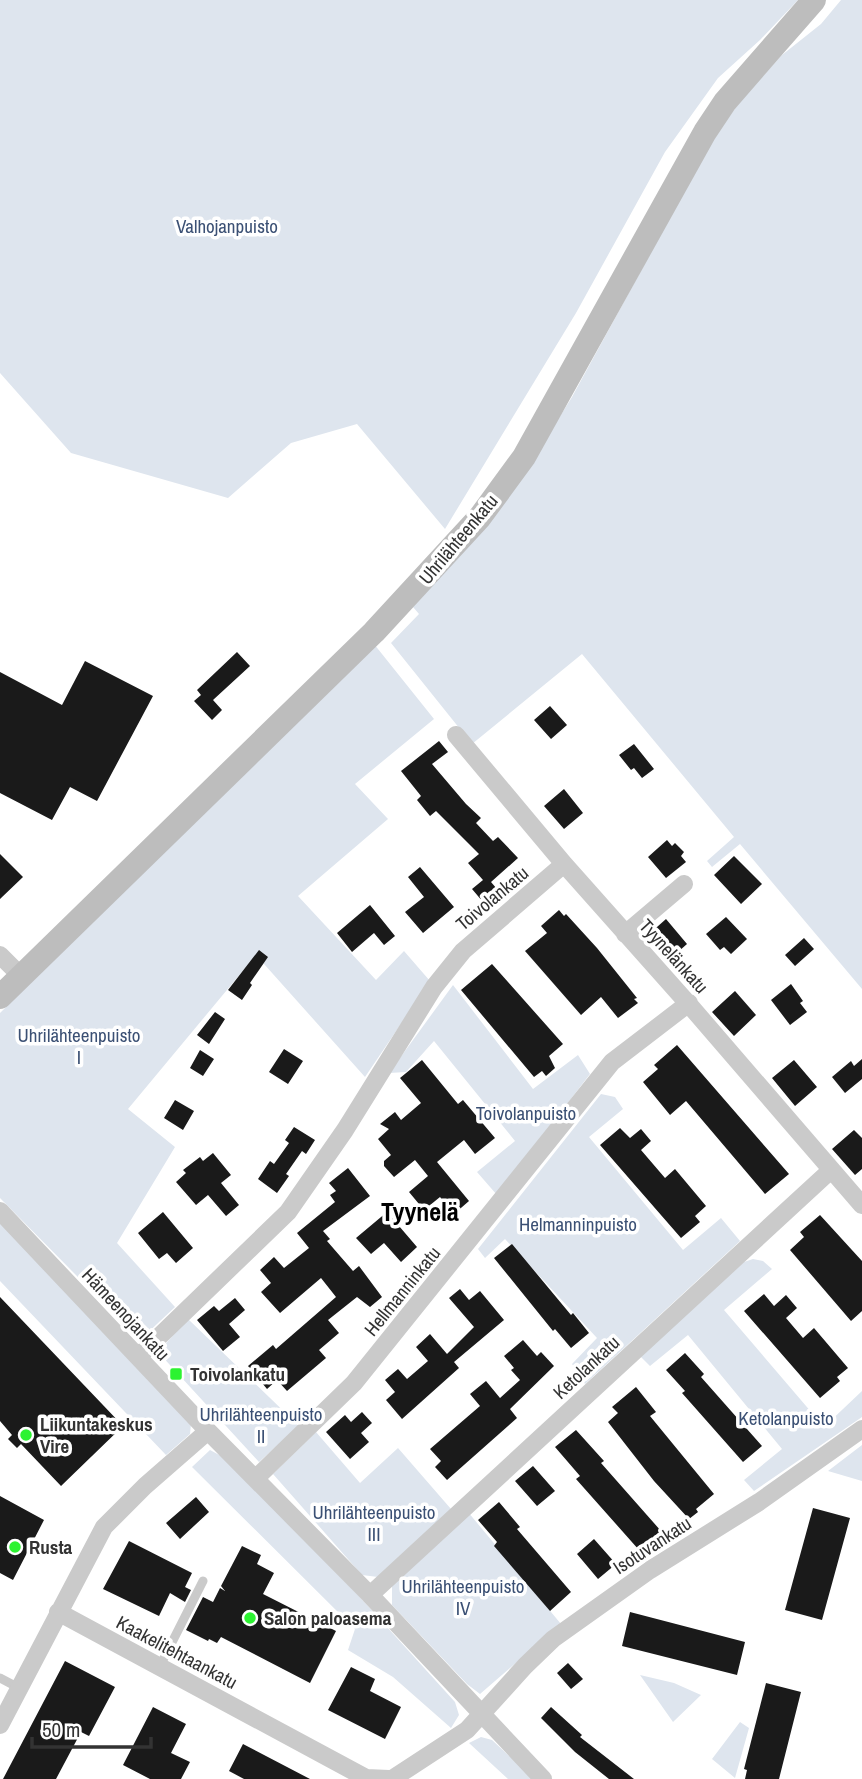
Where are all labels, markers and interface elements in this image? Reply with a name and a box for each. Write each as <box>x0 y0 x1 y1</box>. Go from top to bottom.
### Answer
park label: Valhojanpuisto <box>176 213 278 239</box>
street label: Uhrilähteenkatu <box>413 489 503 589</box>
street label: Toivolankatu <box>450 860 534 936</box>
street label: Tyynelänkatu <box>634 913 714 999</box>
park label: Uhrilähteenpuisto I <box>18 1022 141 1070</box>
park label: Toivolanpuisto <box>476 1100 576 1126</box>
district label: Tyynelä <box>381 1194 459 1229</box>
park label: Helmanninpuisto <box>519 1211 637 1237</box>
street label: Hellmanninkatu <box>358 1241 446 1341</box>
street label: Hämeenojankatu <box>76 1262 176 1366</box>
street label: Ketolankatu <box>547 1329 625 1405</box>
place label: Toivolankatu <box>190 1361 285 1387</box>
marker: Toivolankatu <box>168 1366 184 1382</box>
park label: Uhrilähteenpuisto II <box>200 1401 323 1449</box>
park label: Ketolanpuisto <box>738 1405 834 1431</box>
place label: Liikuntakeskus Vire <box>40 1411 153 1459</box>
marker: Liikuntakeskus Vire <box>18 1427 34 1443</box>
park label: Uhrilähteenpuisto III <box>313 1499 436 1547</box>
street label: Isotuvankatu <box>608 1510 696 1580</box>
place label: Rusta <box>29 1534 73 1560</box>
marker: Rusta <box>7 1539 23 1555</box>
park label: Uhrilähteenpuisto IV <box>402 1573 525 1621</box>
place label: Salon paloasema <box>264 1605 392 1631</box>
street label: Kaakelitehtaankatu <box>112 1609 242 1695</box>
marker: Salon paloasema <box>242 1610 258 1626</box>
scale bar <box>32 1706 150 1750</box>
text: 50 m <box>42 1715 80 1744</box>

